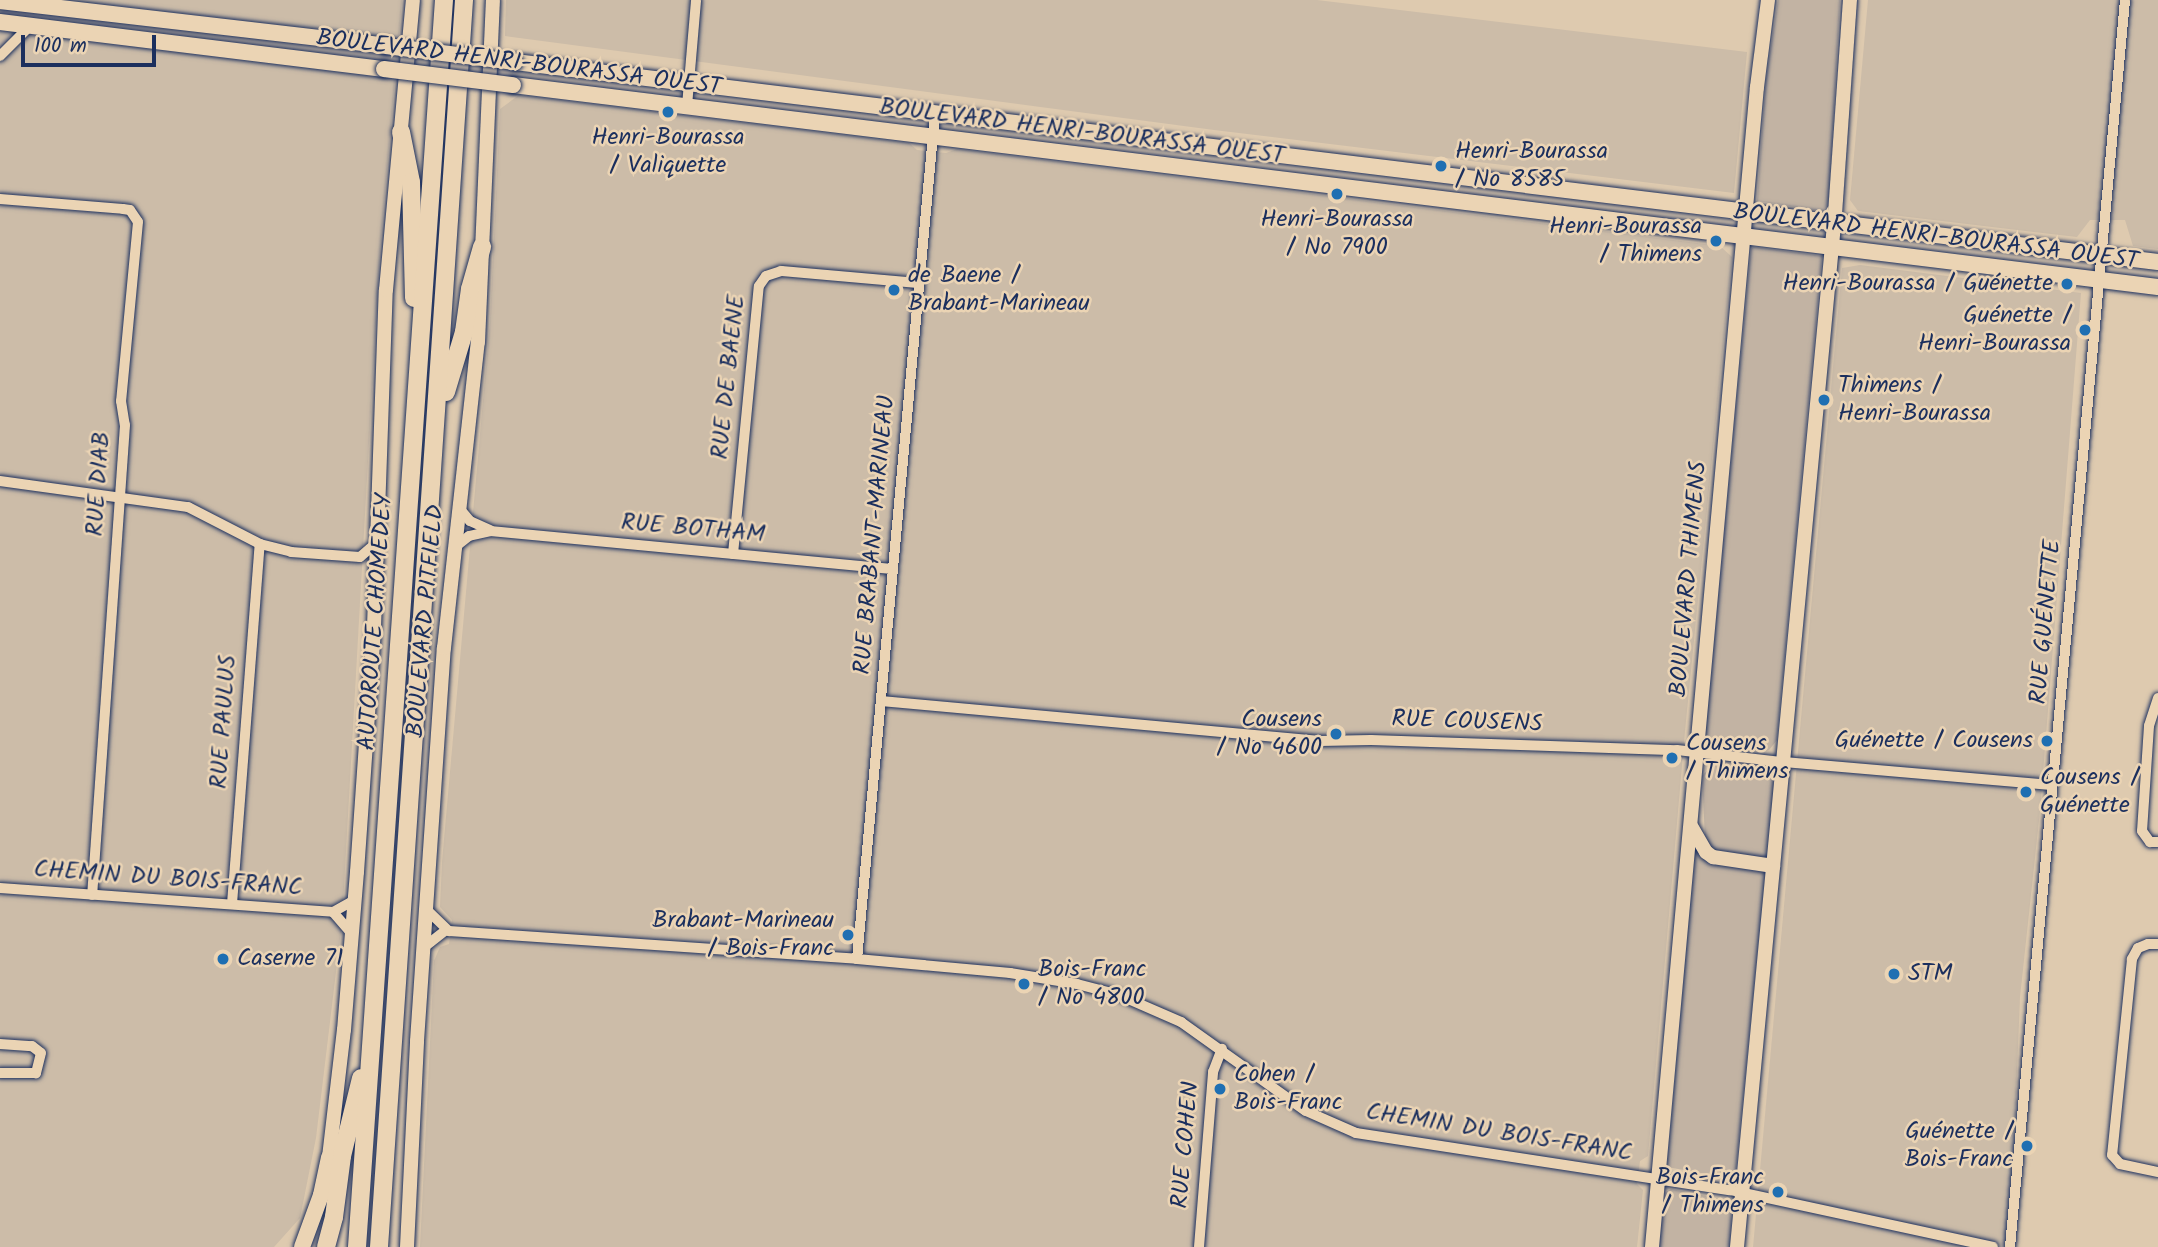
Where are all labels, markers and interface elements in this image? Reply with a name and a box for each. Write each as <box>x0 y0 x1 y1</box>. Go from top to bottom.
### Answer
scale bar <box>24 21 159 65</box>
street label: BOULEVARD HENRI-BOURASSA OUEST <box>315 24 723 102</box>
text: 100 m <box>34 30 87 63</box>
street label: BOULEVARD HENRI-BOURASSA OUEST <box>878 93 1286 171</box>
marker: Henri-Bourassa / Valiquette <box>660 104 676 120</box>
place label: Henri-Bourassa / Valiquette <box>592 124 744 180</box>
place label: Henri-Bourassa / No 8585 <box>1455 138 1608 194</box>
marker: Henri-Bourassa / No 8585 <box>1433 158 1449 174</box>
marker: Henri-Bourassa / No 7900 <box>1329 186 1345 202</box>
street label: BOULEVARD HENRI-BOURASSA OUEST <box>1732 198 2140 276</box>
place label: Henri-Bourassa / No 7900 <box>1261 206 1413 262</box>
place label: Henri-Bourassa / Thimens <box>1549 213 1702 269</box>
marker: Henri-Bourassa / Thimens <box>1708 233 1724 249</box>
place label: de Baene / Brabant-Marineau <box>908 262 1090 318</box>
place label: Henri-Bourassa / Guénette <box>1783 270 2053 298</box>
marker: Henri-Bourassa / Guénette <box>2059 276 2075 292</box>
marker: de Baene / Brabant-Marineau <box>886 282 902 298</box>
street label: RUE DE BAENE <box>706 293 752 461</box>
place label: Guénette / Henri-Bourassa <box>1918 302 2071 358</box>
marker: Guénette / Henri-Bourassa <box>2077 322 2093 338</box>
place label: Thimens / Henri-Bourassa <box>1838 372 1991 428</box>
marker: Thimens / Henri-Bourassa <box>1816 392 1832 408</box>
street label: RUE BRABANT-MARINEAU <box>848 394 902 676</box>
street label: RUE DIAB <box>81 431 117 537</box>
street label: BOULEVARD THIMENS <box>1664 460 1714 698</box>
street label: AUTOROUTE CHOMEDEY <box>353 493 399 751</box>
street label: BOULEVARD PITFIELD <box>401 503 451 739</box>
street label: RUE BOTHAM <box>620 508 766 550</box>
street label: RUE GUÉNETTE <box>2024 539 2068 705</box>
street label: RUE PAULUS <box>205 654 243 790</box>
street label: RUE COUSENS <box>1391 705 1543 739</box>
place label: Cousens / No 4600 <box>1217 706 1322 762</box>
marker: Cousens / No 4600 <box>1328 726 1344 742</box>
place label: Guénette / Cousens <box>1835 727 2033 755</box>
place label: Cousens / Thimens <box>1686 730 1788 786</box>
marker: Guénette / Cousens <box>2039 733 2055 749</box>
marker: Cousens / Thimens <box>1664 750 1680 766</box>
place label: Cousens / Guénette <box>2040 764 2139 820</box>
marker: Cousens / Guénette <box>2018 784 2034 800</box>
street label: CHEMIN DU BOIS-FRANC <box>33 855 303 903</box>
place label: Brabant-Marineau / Bois-Franc <box>652 907 834 963</box>
marker: Brabant-Marineau / Bois-Franc <box>840 927 856 943</box>
place label: Caserne 71 <box>237 945 343 973</box>
marker: Caserne 71 <box>215 951 231 967</box>
place label: Bois-Franc / No 4800 <box>1038 956 1146 1012</box>
place label: STM <box>1908 960 1953 988</box>
marker: STM <box>1886 966 1902 982</box>
marker: Bois-Franc / No 4800 <box>1016 976 1032 992</box>
place label: Cohen / Bois-Franc <box>1234 1061 1342 1117</box>
street label: RUE COHEN <box>1166 1080 1206 1210</box>
marker: Cohen / Bois-Franc <box>1212 1081 1228 1097</box>
street label: CHEMIN DU BOIS-FRANC <box>1364 1098 1634 1168</box>
place label: Guénette / Bois-Franc <box>1905 1118 2013 1174</box>
marker: Guénette / Bois-Franc <box>2019 1138 2035 1154</box>
place label: Bois-Franc / Thimens <box>1656 1164 1764 1220</box>
marker: Bois-Franc / Thimens <box>1770 1184 1786 1200</box>

